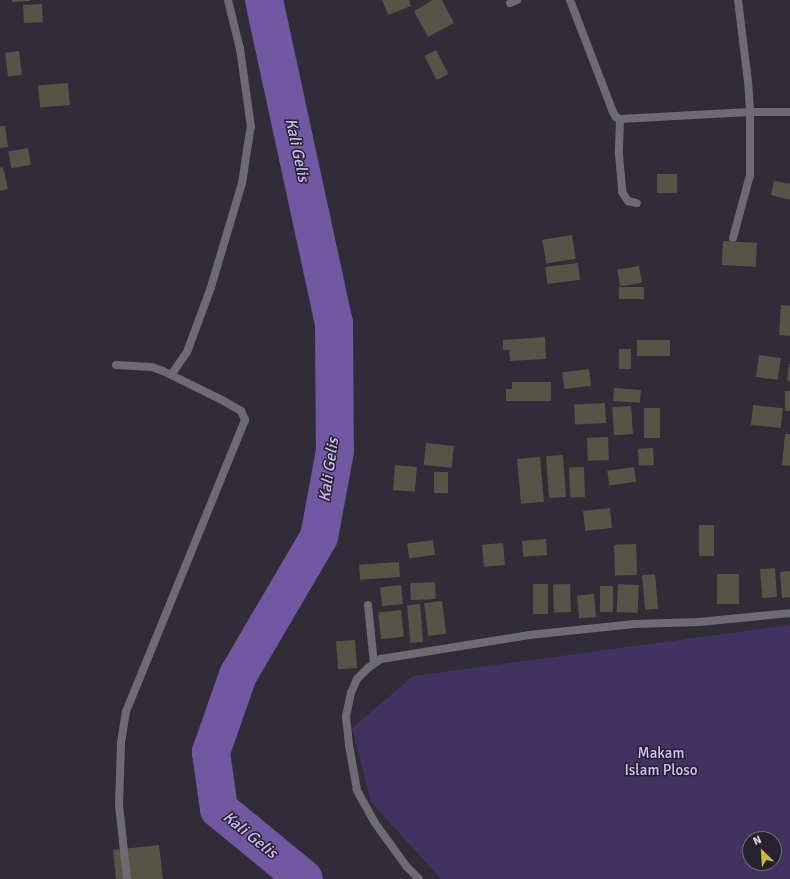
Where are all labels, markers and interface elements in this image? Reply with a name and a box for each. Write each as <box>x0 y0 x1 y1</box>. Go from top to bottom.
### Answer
water label: Kali Gelis <box>281 117 313 183</box>
water label: Kali Gelis <box>315 437 343 503</box>
park label: Makam Islam Ploso <box>624 744 698 779</box>
water label: Kali Gelis <box>219 807 281 863</box>
north arrow <box>742 831 782 871</box>
text: N <box>751 833 763 848</box>

